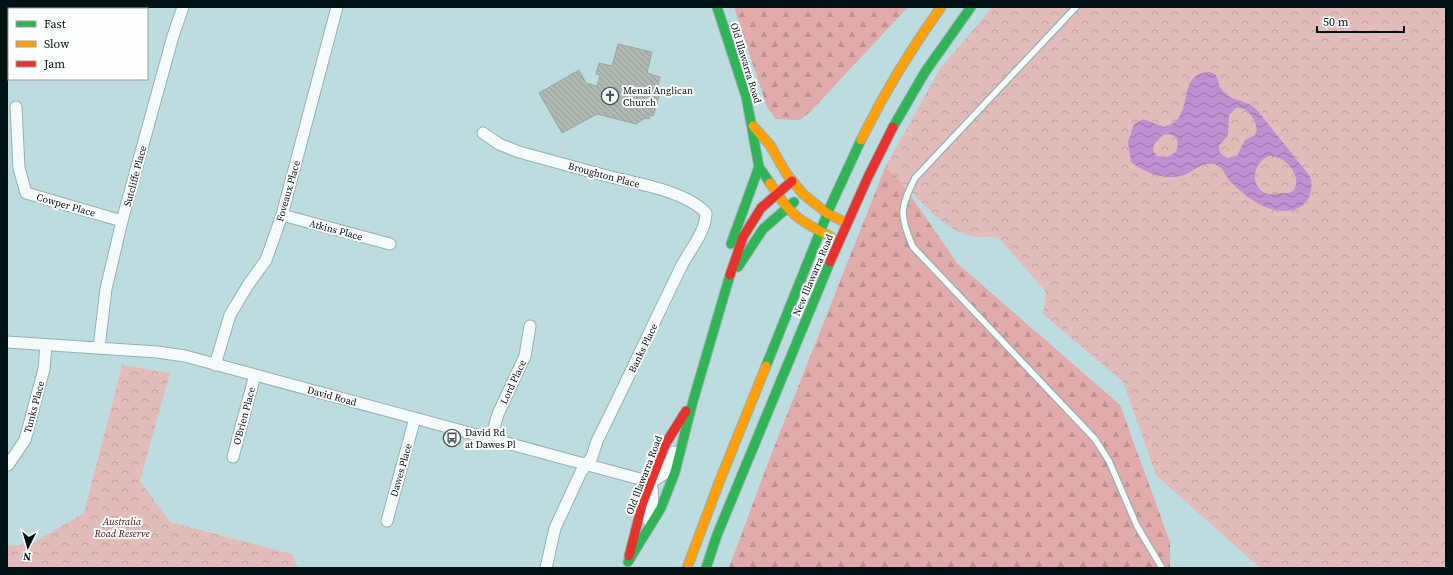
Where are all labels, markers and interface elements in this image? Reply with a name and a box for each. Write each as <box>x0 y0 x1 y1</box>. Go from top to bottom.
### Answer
legend <box>8 8 148 80</box>
scale bar <box>1317 8 1404 34</box>
text: 50 m <box>1323 14 1349 30</box>
text: Fast <box>44 16 66 32</box>
street label: Old Illawarra Road <box>728 21 765 105</box>
text: Slow <box>44 36 70 52</box>
text: Jam <box>43 56 65 72</box>
place label: Menai Anglican Church <box>623 84 693 109</box>
church icon: Menai Anglican Church <box>600 86 620 106</box>
street label: Sutcliffe Place <box>121 144 149 208</box>
street label: Foveaux Place <box>273 159 303 223</box>
street label: Broughton Place <box>567 159 641 191</box>
street label: Cowper Place <box>35 190 97 220</box>
street label: Atkins Place <box>308 217 364 243</box>
street label: New Illawarra Road <box>790 232 836 318</box>
street label: Banks Place <box>625 321 661 375</box>
street label: Lord Place <box>497 358 529 406</box>
street label: Tunks Place <box>21 379 47 435</box>
street label: David Road <box>306 383 358 409</box>
street label: O'Brien Place <box>230 386 258 446</box>
place label: David Rd at Dawes Pl <box>465 426 516 451</box>
bus stop icon: David Rd at Dawes Pl <box>442 428 462 448</box>
street label: Old Illawarra Road <box>623 433 665 516</box>
street label: Dawes Place <box>387 442 415 498</box>
park label: Australia Road Reserve <box>94 515 150 540</box>
north arrow <box>8 527 48 567</box>
text: N <box>23 549 32 564</box>

